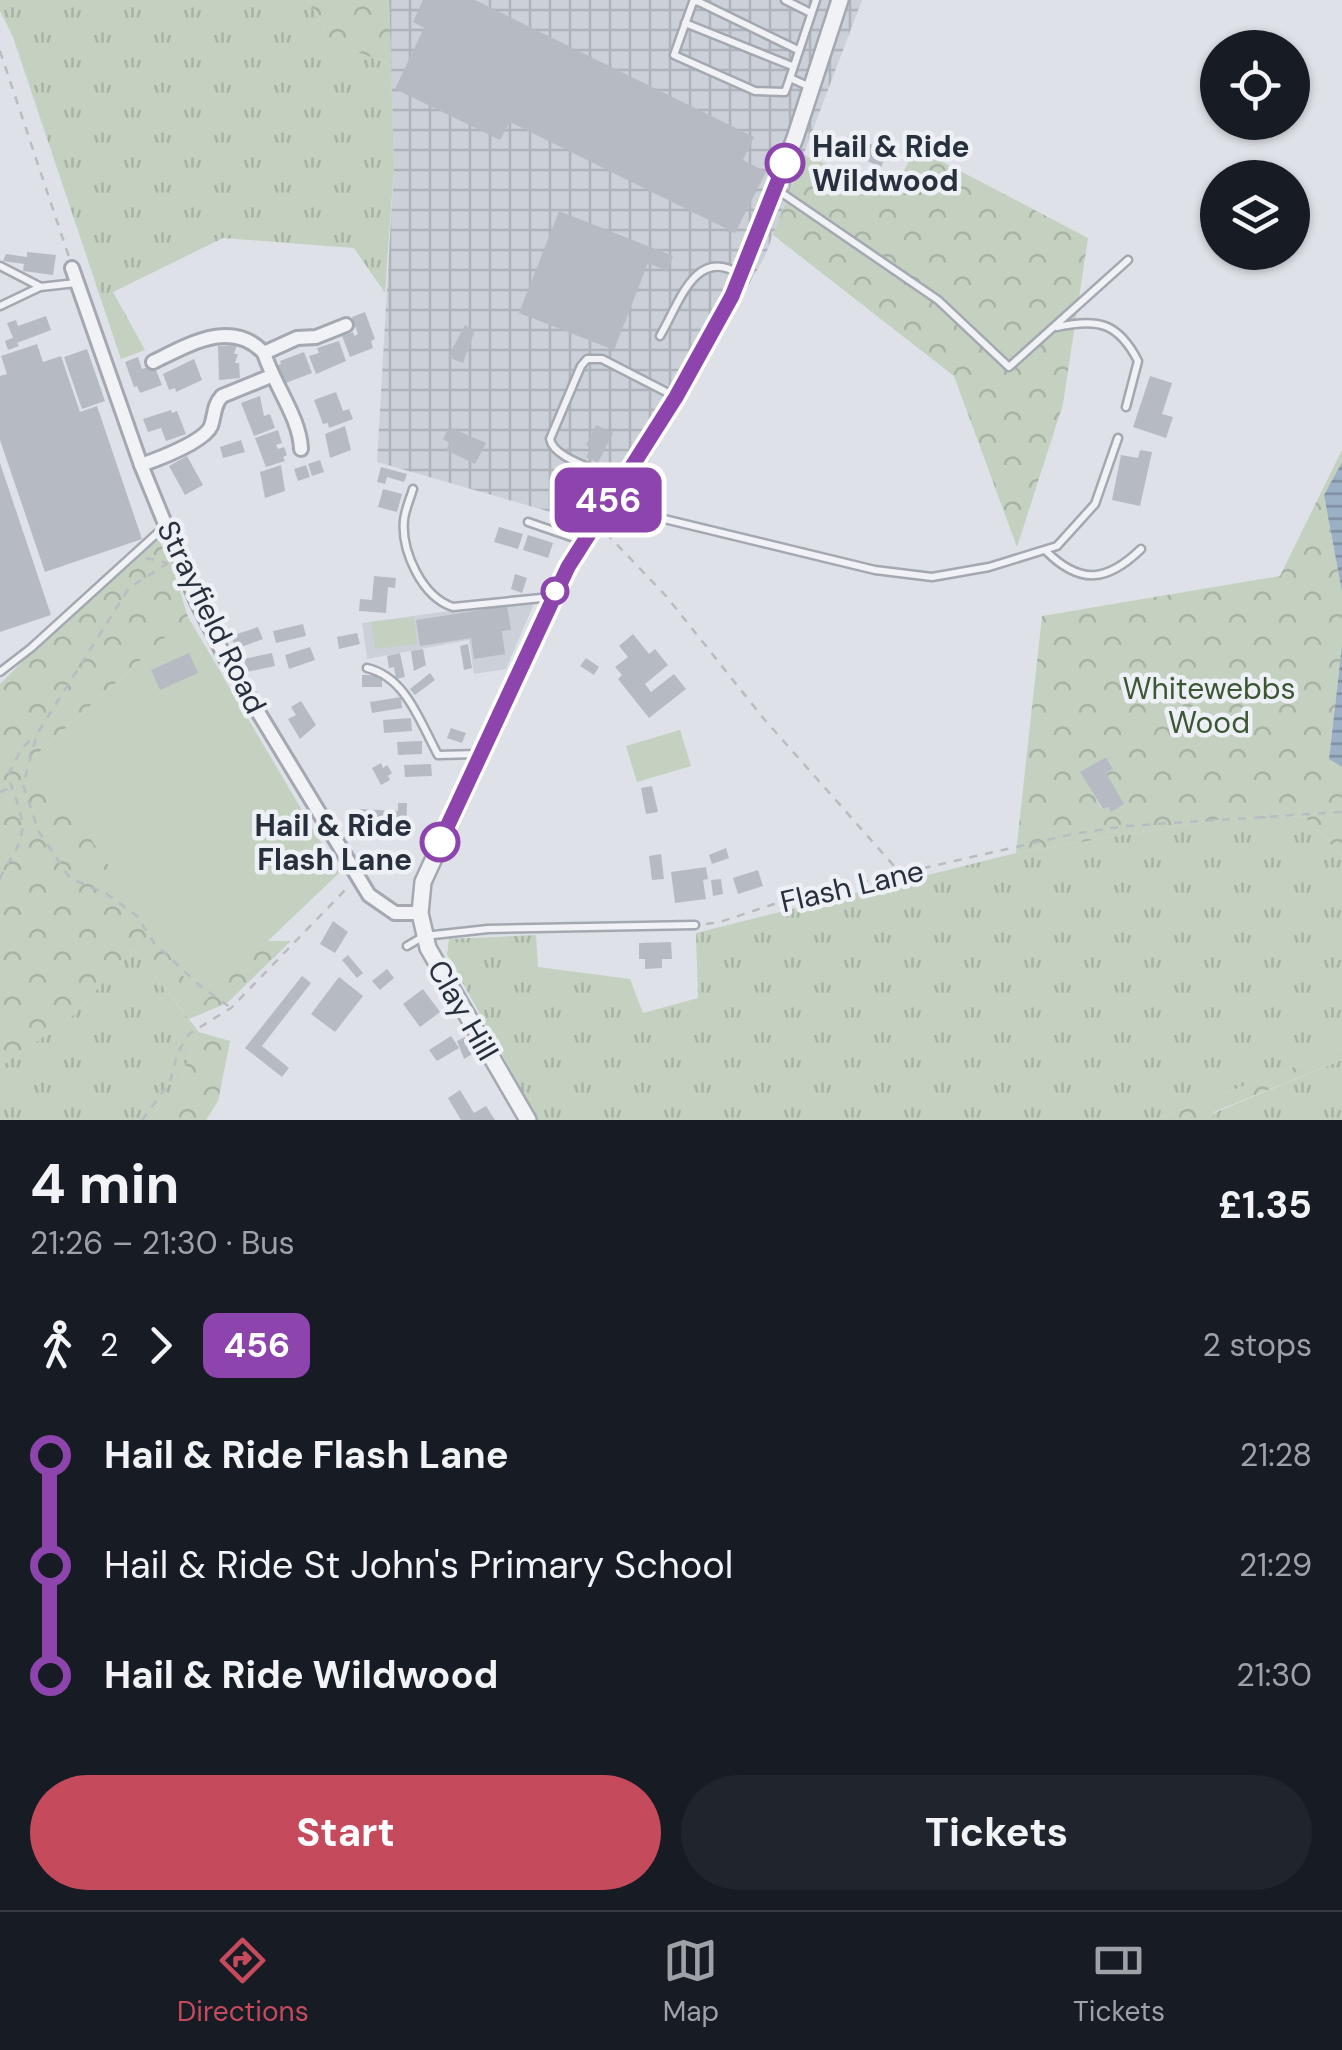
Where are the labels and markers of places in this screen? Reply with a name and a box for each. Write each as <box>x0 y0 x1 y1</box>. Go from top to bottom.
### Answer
place label: Hail & Ride Wildwood <box>812 127 970 200</box>
marker: Hail & Ride Wildwood <box>766 144 804 182</box>
unlabelled marker <box>542 578 568 604</box>
place label: Hail & Ride Flash Lane <box>254 806 412 879</box>
marker: Hail & Ride Flash Lane <box>421 823 459 861</box>

